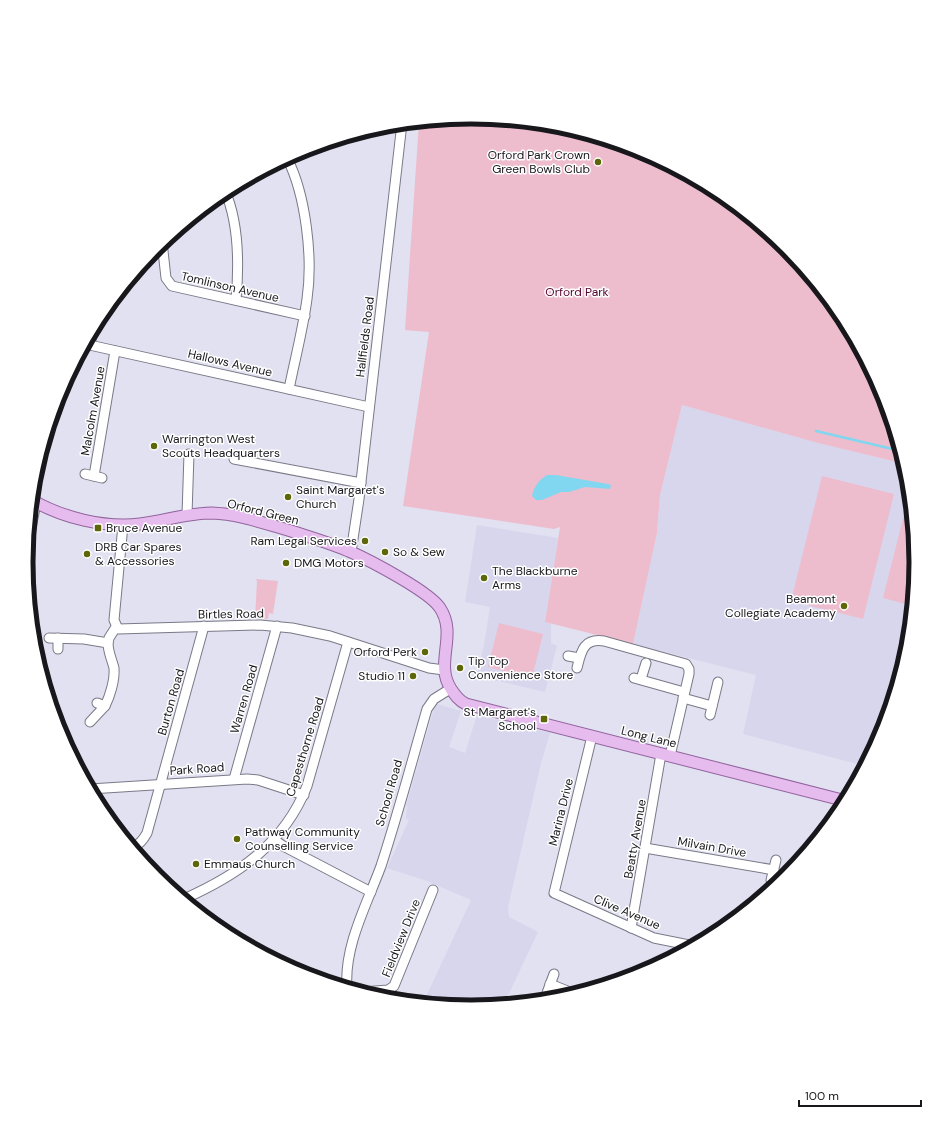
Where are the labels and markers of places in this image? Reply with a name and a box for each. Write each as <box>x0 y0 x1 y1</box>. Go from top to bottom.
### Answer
place label: Orford Park Crown Green Bowls Club <box>488 147 590 177</box>
marker: Orford Park Crown Green Bowls Club <box>593 157 603 167</box>
place label: Warrington West Scouts Headquarters <box>162 431 280 461</box>
marker: Warrington West Scouts Headquarters <box>149 441 159 451</box>
place label: Saint Margaret's Church <box>296 482 385 512</box>
marker: Saint Margaret's Church <box>283 492 293 502</box>
place label: Bruce Avenue <box>106 520 182 536</box>
marker: Bruce Avenue <box>93 523 103 533</box>
place label: Ram Legal Services <box>251 533 357 549</box>
marker: Ram Legal Services <box>360 536 370 546</box>
place label: DRB Car Spares & Accessories <box>95 539 182 569</box>
place label: So & Sew <box>393 544 445 560</box>
marker: So & Sew <box>380 547 390 557</box>
marker: DRB Car Spares & Accessories <box>82 549 92 559</box>
place label: DMG Motors <box>294 555 364 571</box>
marker: DMG Motors <box>281 558 291 568</box>
place label: The Blackburne Arms <box>492 563 578 593</box>
marker: The Blackburne Arms <box>479 573 489 583</box>
place label: Beamont Collegiate Academy <box>725 591 836 621</box>
marker: Beamont Collegiate Academy <box>839 601 849 611</box>
place label: Orford Perk <box>353 644 417 660</box>
marker: Orford Perk <box>420 647 430 657</box>
place label: Tip Top Convenience Store <box>468 653 573 683</box>
marker: Tip Top Convenience Store <box>455 663 465 673</box>
place label: Studio 11 <box>358 668 405 684</box>
marker: Studio 11 <box>408 671 418 681</box>
place label: St Margaret's School <box>464 704 536 734</box>
marker: St Margaret's School <box>539 714 549 724</box>
place label: Pathway Community Counselling Service <box>245 824 360 854</box>
marker: Pathway Community Counselling Service <box>232 834 242 844</box>
place label: Emmaus Church <box>204 856 295 872</box>
marker: Emmaus Church <box>191 859 201 869</box>

